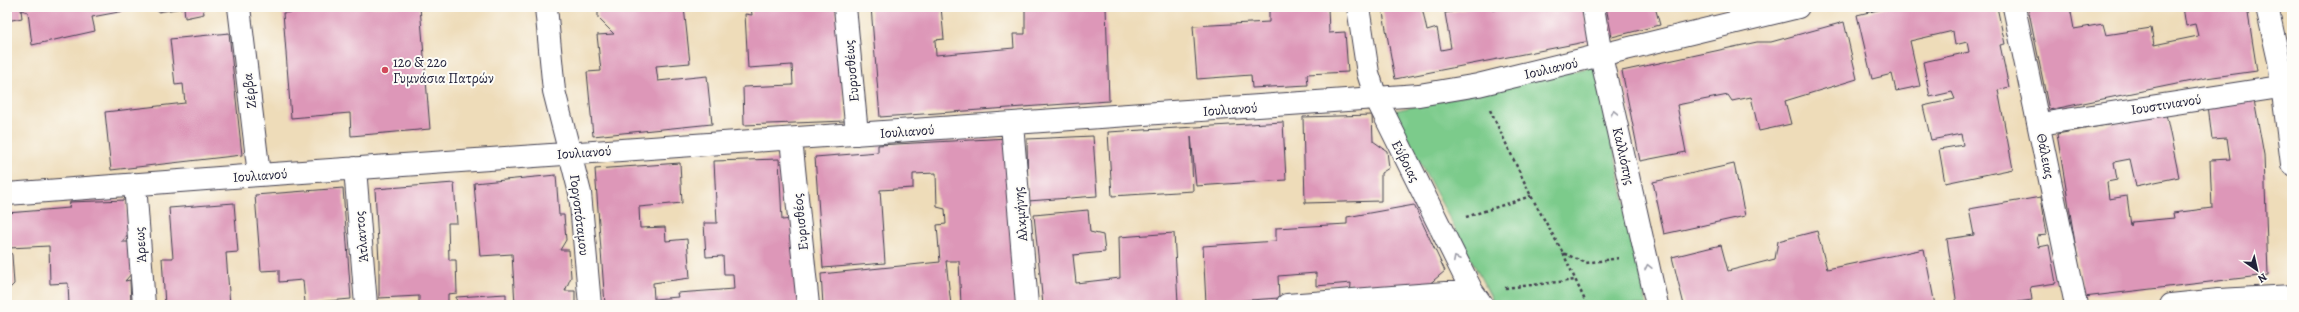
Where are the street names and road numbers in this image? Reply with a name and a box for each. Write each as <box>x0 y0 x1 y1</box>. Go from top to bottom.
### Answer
street label: Ευρυσθέως <box>839 39 864 103</box>
street label: Ιουλιανού <box>1522 53 1580 84</box>
street label: Ζέρβα <box>238 72 261 110</box>
street label: Ιουστινιανού <box>2130 90 2203 119</box>
street label: Ιουλιανού <box>1202 98 1258 121</box>
street label: Ιουλιανού <box>879 120 935 143</box>
street label: Καλλιόπης <box>1608 125 1639 187</box>
street label: Θάλειας <box>2032 132 2059 180</box>
street label: Εύβοιας <box>1387 137 1424 186</box>
street label: Ιουλιανού <box>556 141 612 164</box>
street label: Ιουλιανού <box>232 164 288 187</box>
street label: Γοργοπόταμου <box>565 173 594 257</box>
street label: Αλκμήνης <box>1009 186 1032 243</box>
street label: Ευρισθέος <box>788 193 813 251</box>
street label: Άτλαντος <box>350 210 373 264</box>
street label: Άρεως <box>130 226 151 264</box>

